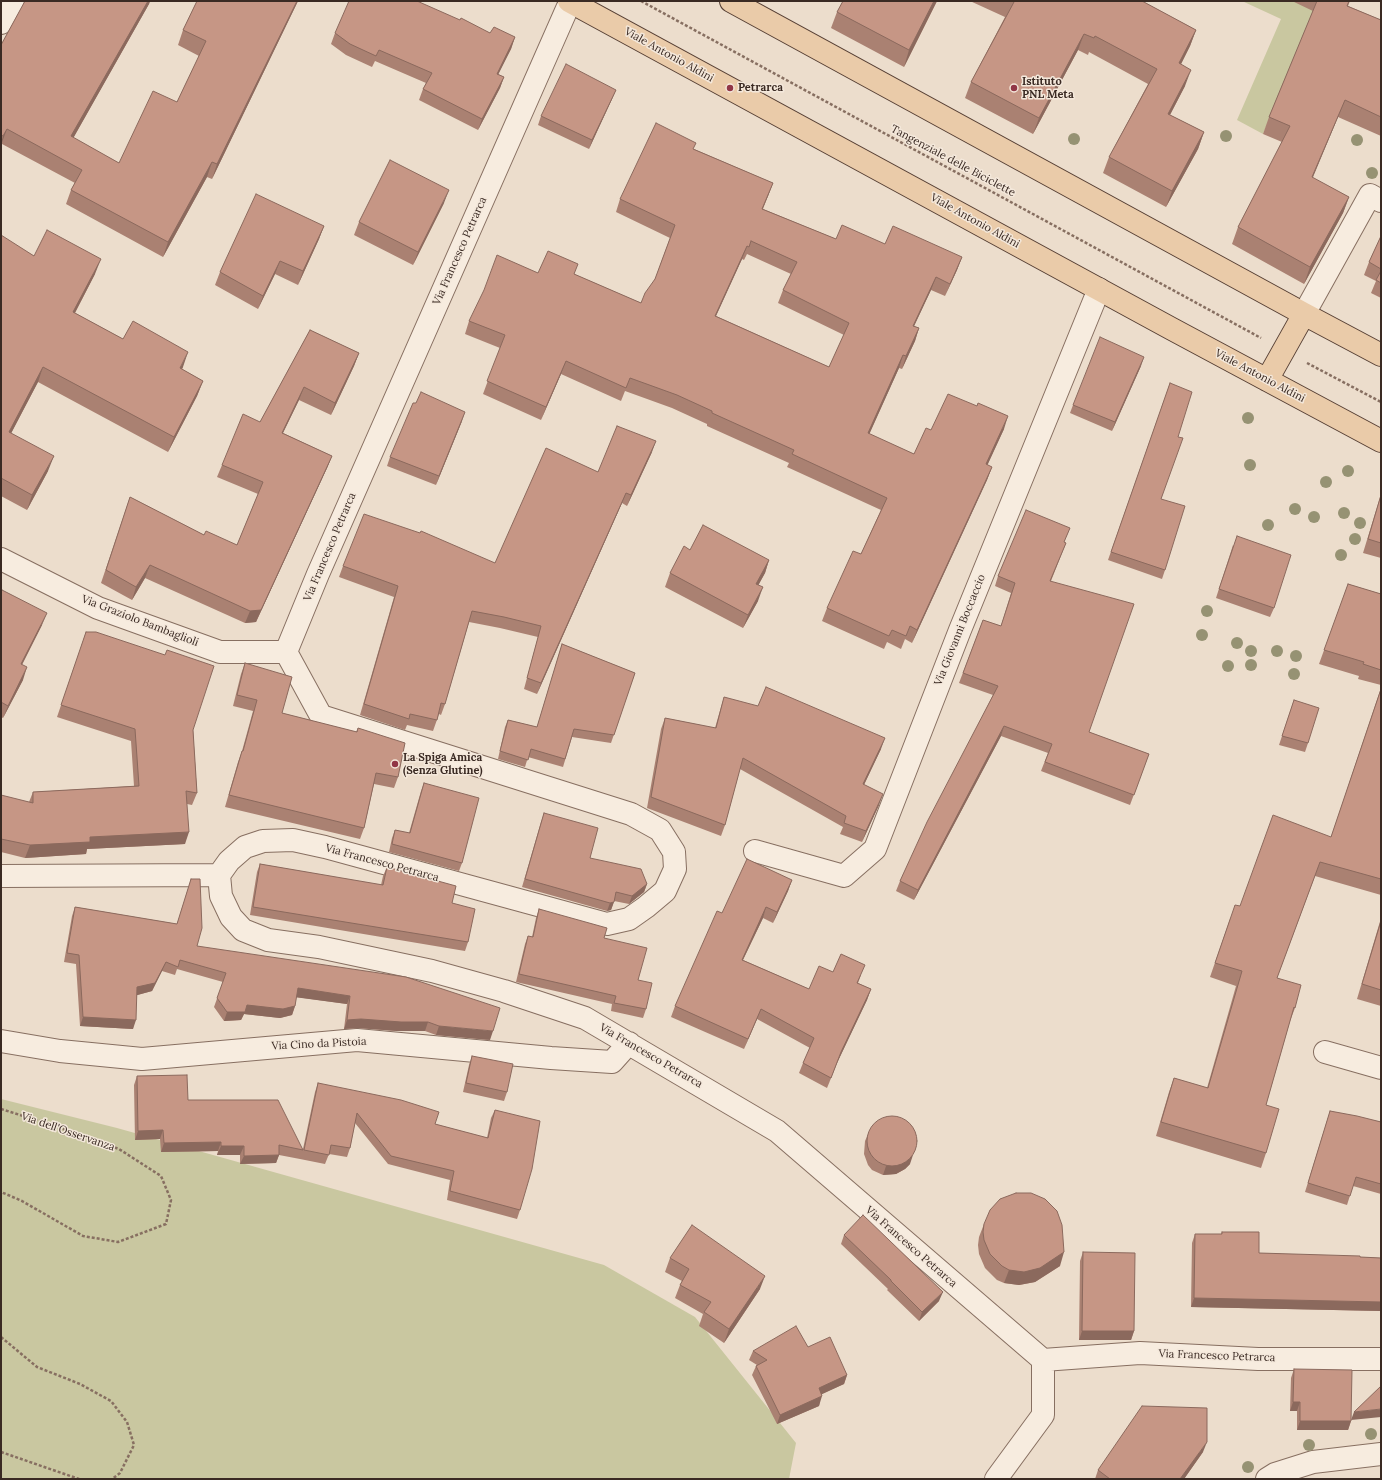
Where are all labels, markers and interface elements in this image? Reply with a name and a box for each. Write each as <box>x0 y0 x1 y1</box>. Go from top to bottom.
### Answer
street label: Viale Antonio Aldini <box>622 25 716 85</box>
place label: Istituto PNL Meta <box>1022 75 1074 101</box>
place label: Petrarca <box>738 81 783 95</box>
marker: Petrarca <box>725 83 735 93</box>
marker: Istituto PNL Meta <box>1009 83 1019 93</box>
street label: Tangenziale delle Biciclette <box>888 122 1018 200</box>
street label: Viale Antonio Aldini <box>928 191 1022 251</box>
street label: Via Francesco Petrarca <box>430 195 490 307</box>
street label: Viale Antonio Aldini <box>1213 347 1307 405</box>
street label: Via Francesco Petrarca <box>301 491 359 603</box>
street label: Via Giovanni Boccaccio <box>932 572 988 688</box>
street label: Via Graziolo Bambaglioli <box>80 593 200 649</box>
place label: La Spiga Amica (Senza Glutine) <box>403 751 482 777</box>
marker: La Spiga Amica (Senza Glutine) <box>390 759 400 769</box>
street label: Via Francesco Petrarca <box>324 842 440 884</box>
street label: Via Francesco Petrarca <box>597 1021 705 1091</box>
street label: Via Cino da Pistoia <box>271 1035 367 1053</box>
street label: Via dell'Osservanza <box>19 1110 117 1154</box>
street label: Via Francesco Petrarca <box>863 1204 959 1290</box>
street label: Via Francesco Petrarca <box>1158 1347 1276 1365</box>

